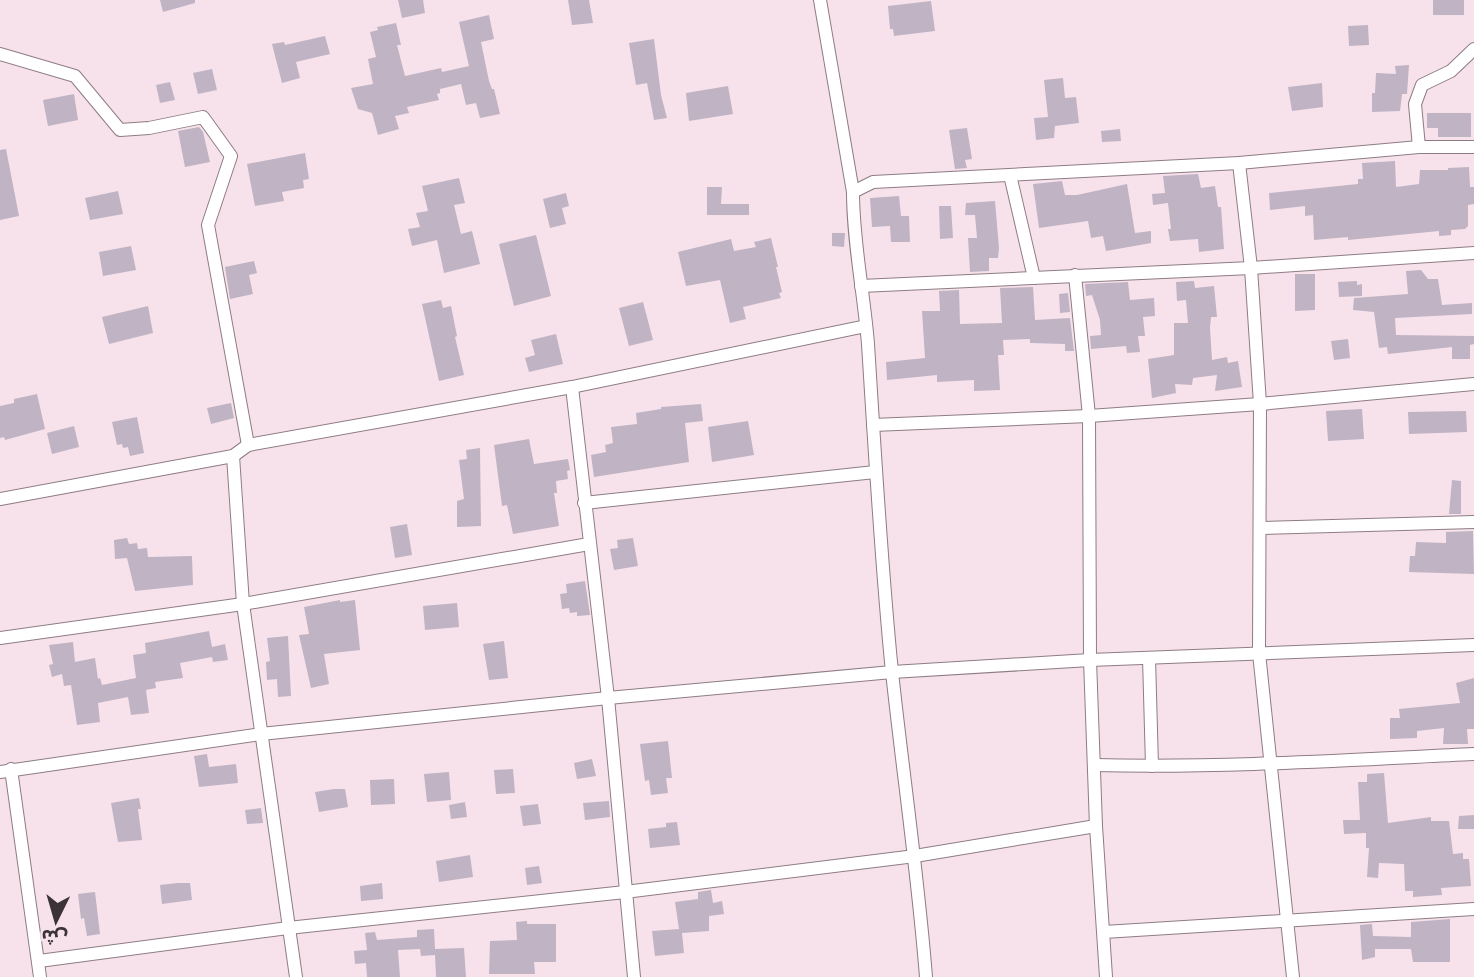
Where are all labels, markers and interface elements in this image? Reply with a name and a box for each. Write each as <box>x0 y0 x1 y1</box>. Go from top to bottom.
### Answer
north arrow <box>21 886 91 956</box>
text: ش <box>41 926 68 950</box>

